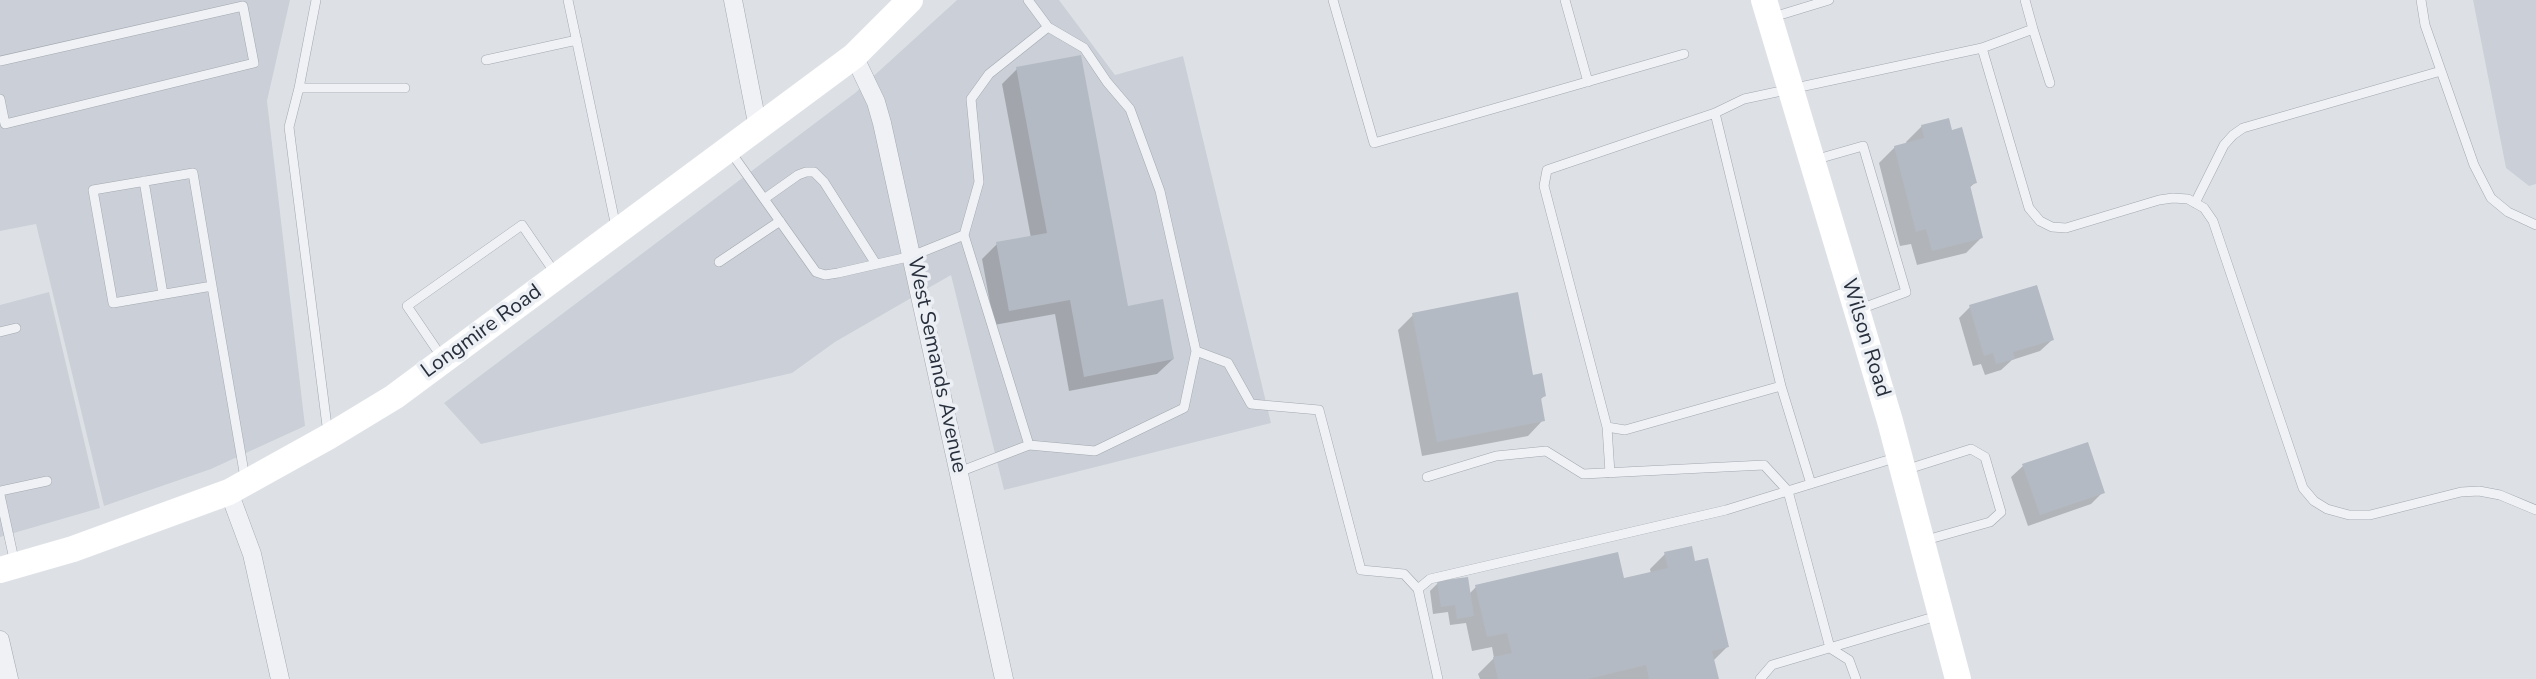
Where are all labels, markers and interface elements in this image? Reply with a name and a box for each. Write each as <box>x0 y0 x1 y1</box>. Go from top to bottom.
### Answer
street label: West Semands Avenue <box>901 255 971 475</box>
street label: Wilson Road <box>1835 276 1895 400</box>
street label: Longmire Road <box>417 280 547 384</box>

